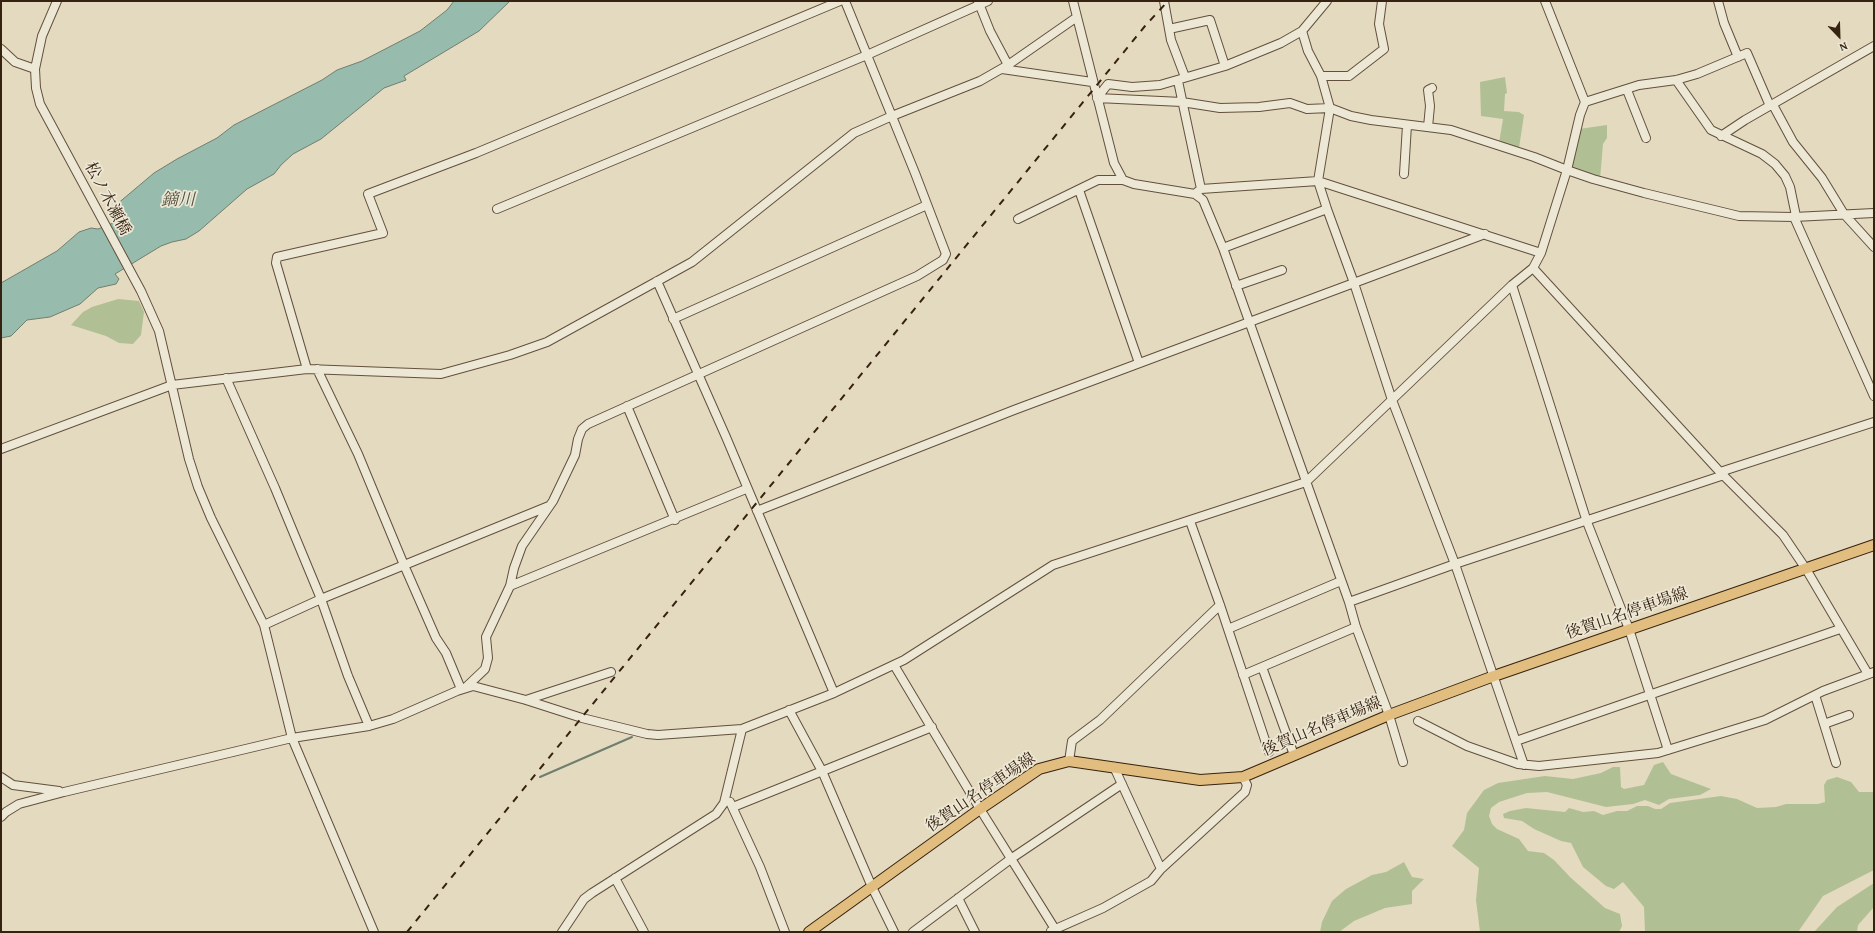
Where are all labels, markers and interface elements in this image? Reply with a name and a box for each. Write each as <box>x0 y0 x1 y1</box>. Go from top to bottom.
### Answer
north arrow <box>1819 16 1859 56</box>
text: N <box>1837 38 1850 56</box>
street label: 松ノ木瀬橋 <box>80 159 134 239</box>
water label: 鏑川 <box>161 191 195 211</box>
street label: 後賀山名停車場線 <box>1563 584 1691 644</box>
street label: 後賀山名停車場線 <box>1259 693 1385 761</box>
street label: 後賀山名停車場線 <box>923 749 1039 837</box>

